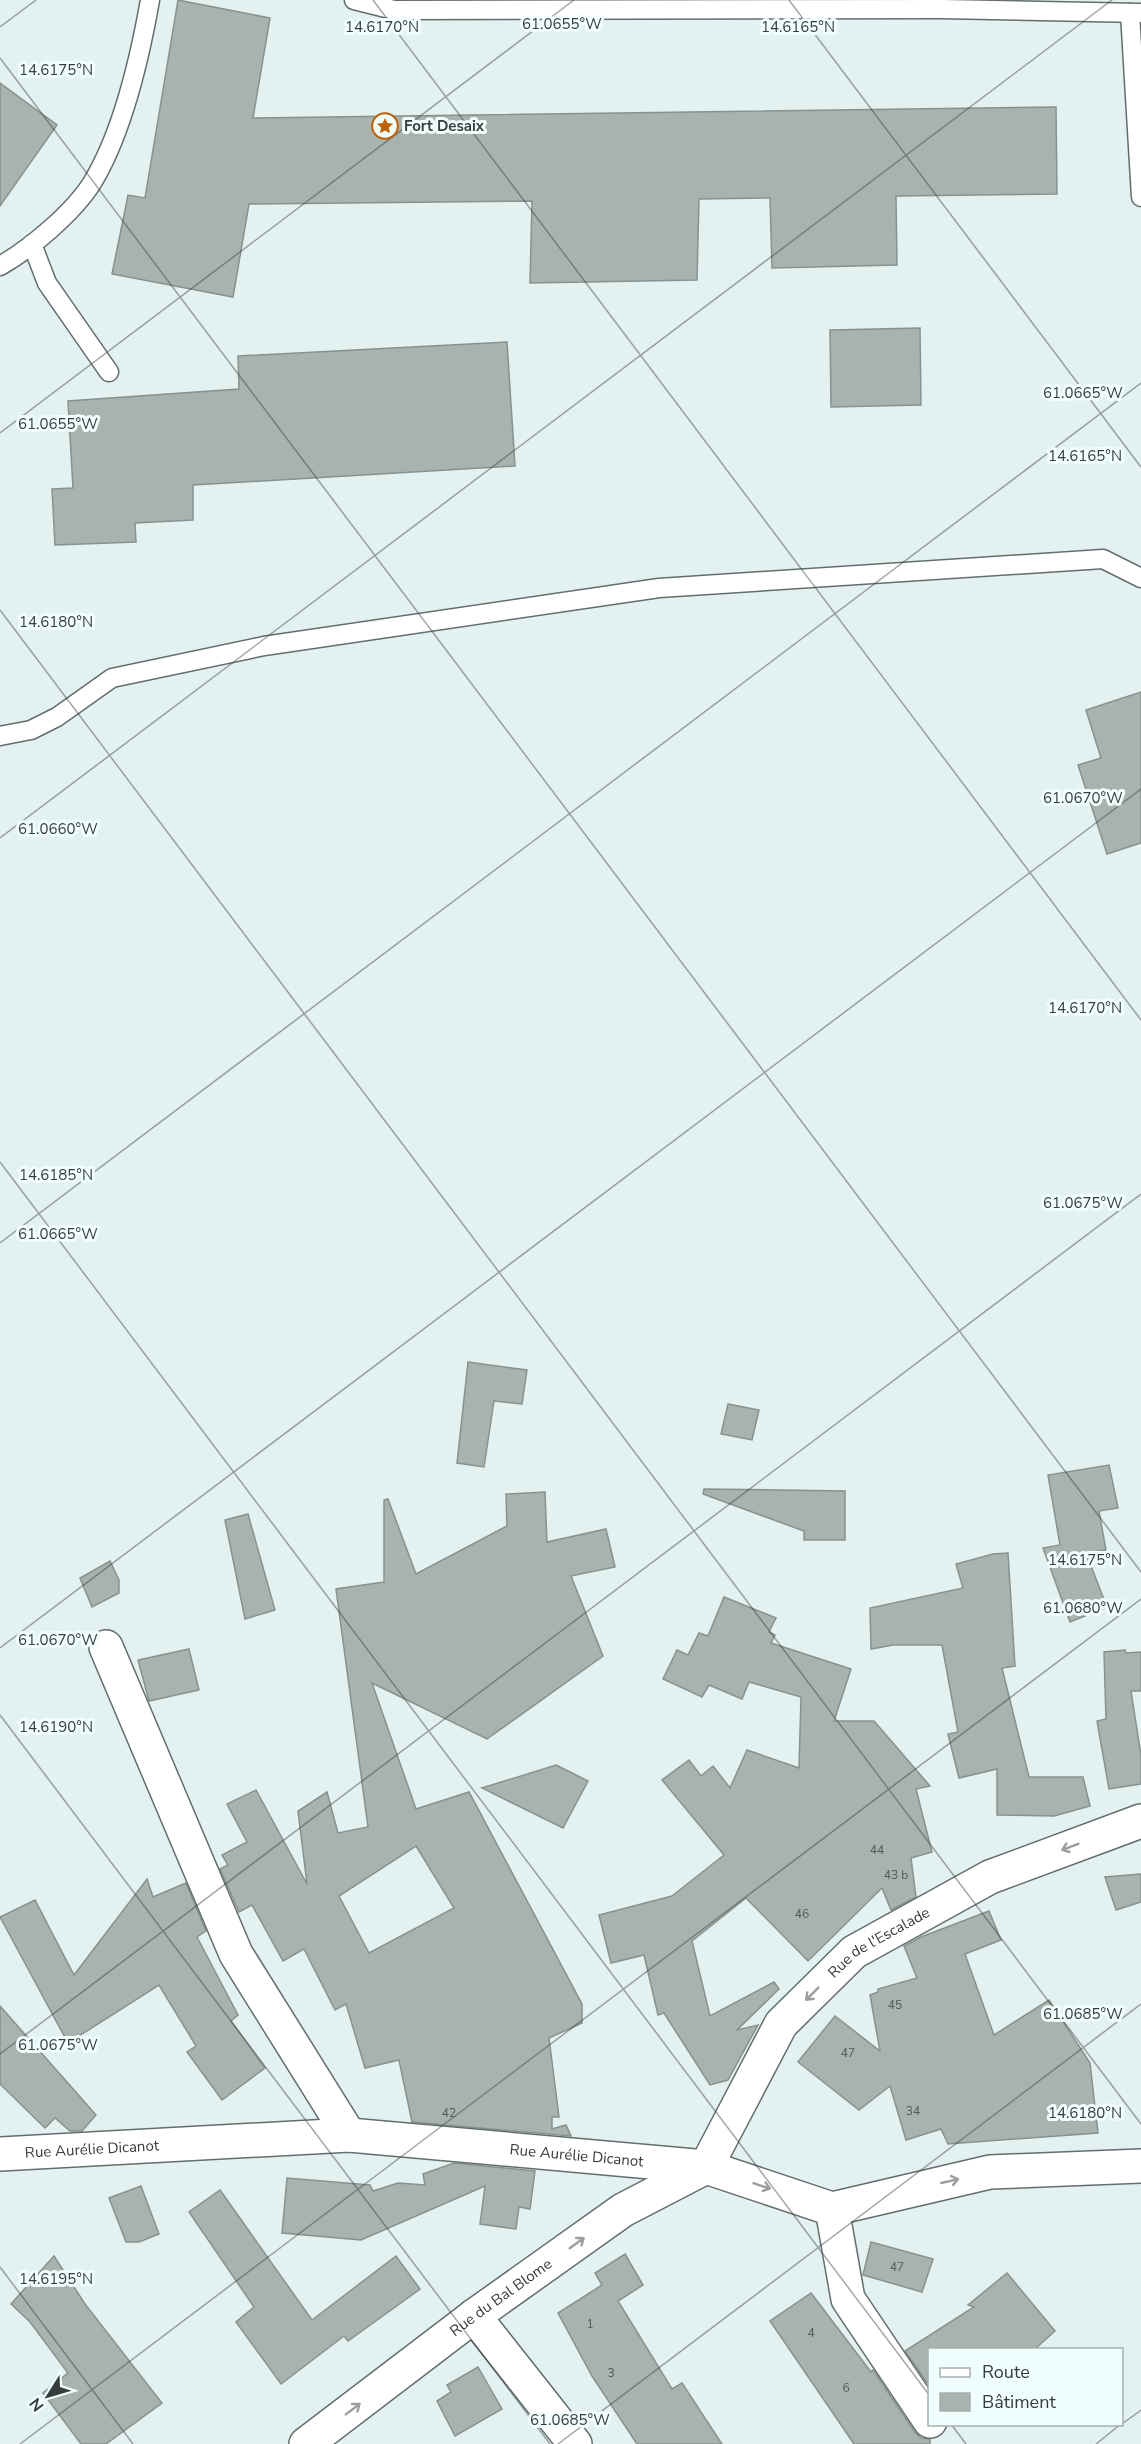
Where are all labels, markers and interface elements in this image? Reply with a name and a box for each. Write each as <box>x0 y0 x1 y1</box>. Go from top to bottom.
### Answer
text: 61.0655°W <box>522 14 602 34</box>
text: 14.6170°N <box>345 17 419 37</box>
text: 14.6165°N <box>761 17 835 37</box>
text: 14.6175°N <box>19 60 93 80</box>
place icon: Fort Desaix <box>370 111 400 141</box>
place label: Fort Desaix <box>404 116 485 136</box>
text: 61.0665°W <box>1043 383 1123 403</box>
text: 61.0655°W <box>18 414 98 434</box>
text: 14.6165°N <box>1048 446 1122 466</box>
text: 14.6180°N <box>19 612 93 632</box>
text: 61.0670°W <box>1043 788 1123 808</box>
text: 61.0660°W <box>18 819 98 839</box>
text: 14.6170°N <box>1048 998 1122 1018</box>
text: 14.6185°N <box>19 1165 93 1185</box>
text: 61.0675°W <box>1043 1193 1123 1213</box>
text: 61.0665°W <box>18 1224 98 1244</box>
text: 14.6175°N <box>1048 1550 1122 1570</box>
text: 61.0680°W <box>1043 1598 1123 1618</box>
text: 61.0670°W <box>18 1630 98 1650</box>
text: 14.6190°N <box>19 1717 93 1737</box>
house number: 44 <box>870 1842 884 1858</box>
one-way arrow <box>1061 1842 1080 1853</box>
house number: 43 b <box>884 1867 908 1883</box>
street label: Rue de l'Escalade <box>823 1902 933 1982</box>
house number: 46 <box>795 1906 809 1922</box>
one-way arrow <box>804 1987 819 2001</box>
house number: 45 <box>888 1997 902 2013</box>
text: 61.0685°W <box>1043 2004 1123 2024</box>
text: 61.0675°W <box>18 2035 98 2055</box>
house number: 47 <box>841 2045 855 2061</box>
house number: 34 <box>906 2103 920 2119</box>
text: 14.6180°N <box>1048 2103 1122 2123</box>
house number: 42 <box>442 2105 456 2121</box>
street label: Rue Aurélie Dicanot <box>24 2135 160 2163</box>
street label: Rue Aurélie Dicanot <box>509 2139 645 2171</box>
one-way arrow <box>940 2175 959 2186</box>
one-way arrow <box>752 2181 771 2192</box>
one-way arrow <box>569 2237 585 2249</box>
street label: Rue du Bal Blome <box>446 2254 556 2341</box>
house number: 47 <box>890 2259 904 2275</box>
text: 14.6195°N <box>19 2269 93 2289</box>
house number: 1 <box>586 2316 594 2332</box>
house number: 4 <box>807 2325 815 2341</box>
legend <box>928 2348 1123 2426</box>
text: Route <box>982 2360 1030 2384</box>
house number: 3 <box>607 2365 615 2381</box>
north arrow <box>18 2366 78 2426</box>
house number: 6 <box>842 2380 850 2396</box>
text: Bâtiment <box>982 2390 1056 2414</box>
text: N <box>24 2393 49 2416</box>
one-way arrow <box>344 2402 360 2415</box>
text: 61.0685°W <box>530 2410 610 2430</box>

